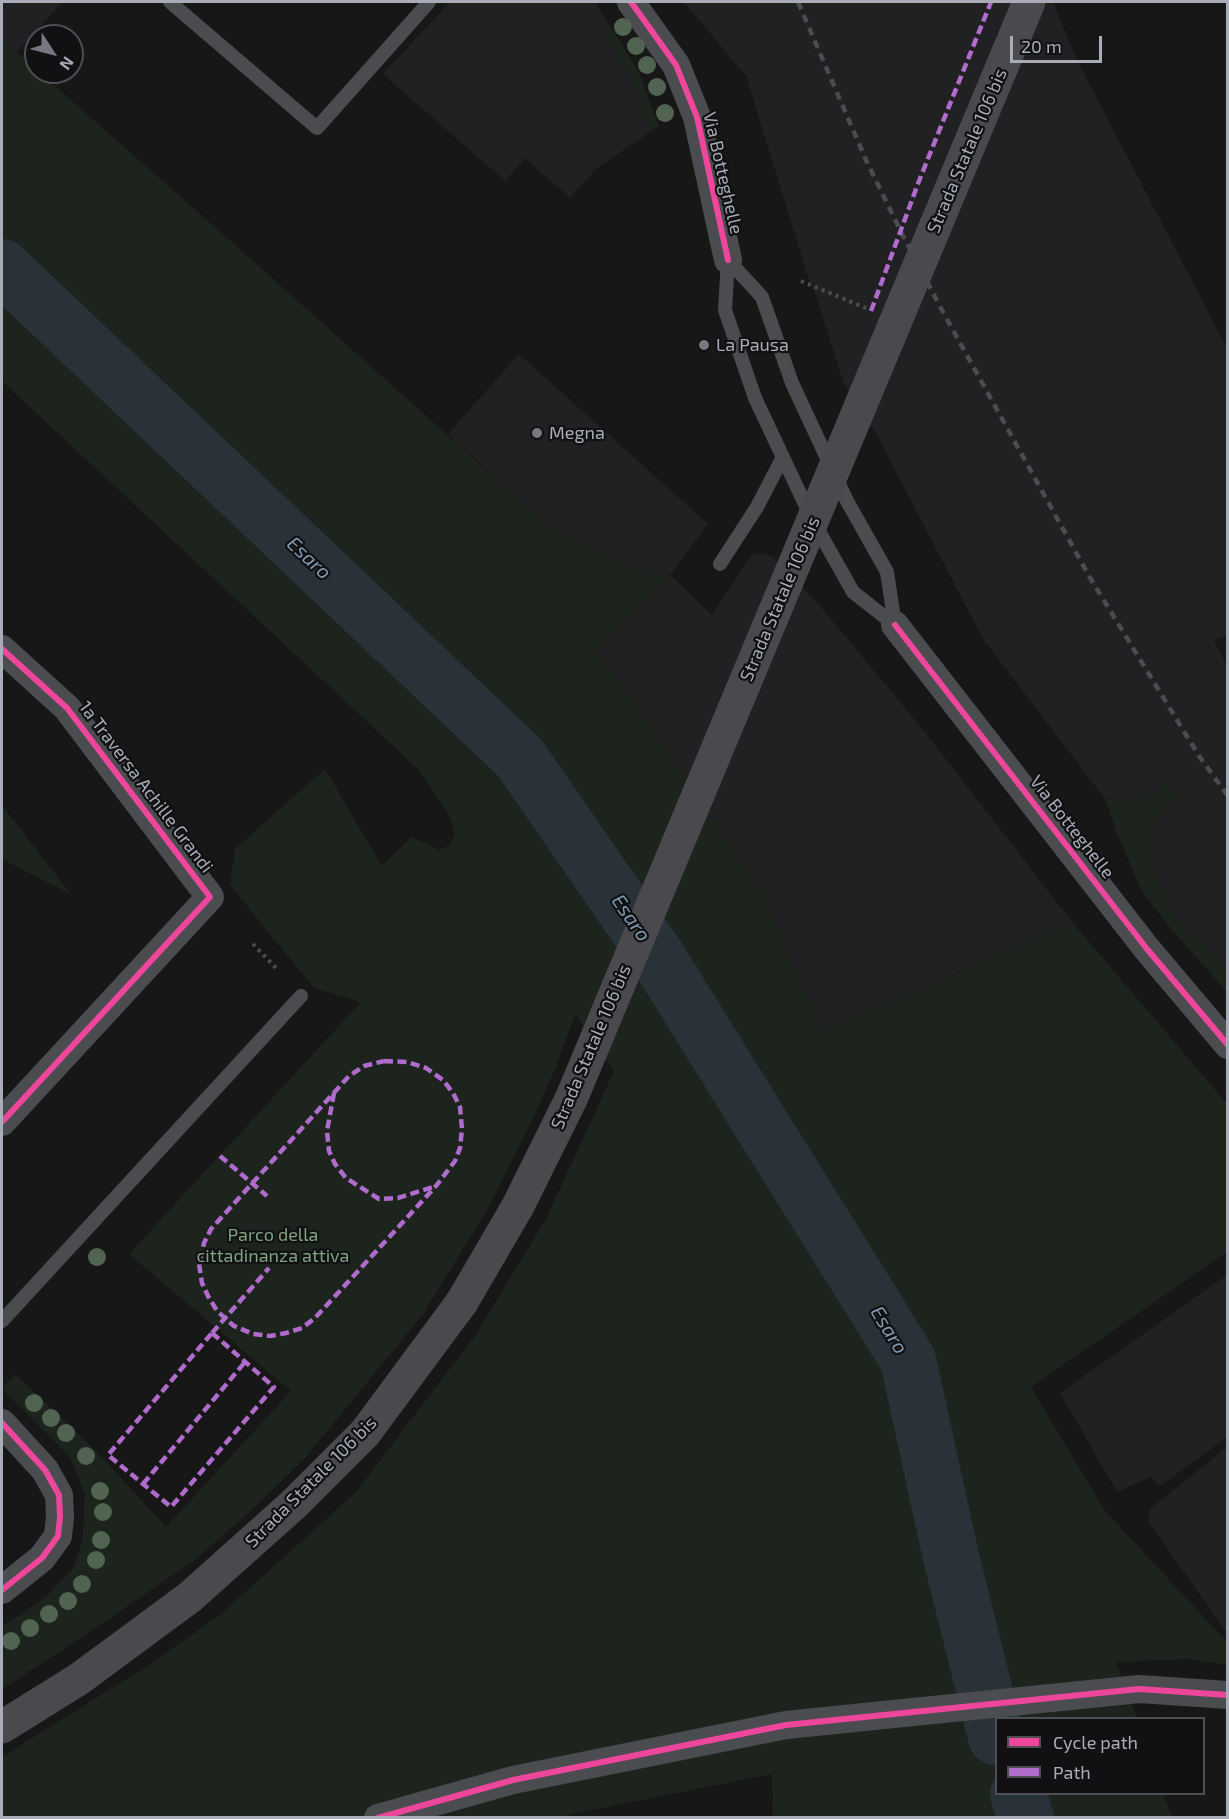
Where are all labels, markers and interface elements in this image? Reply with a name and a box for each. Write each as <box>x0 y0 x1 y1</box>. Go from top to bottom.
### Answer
north arrow <box>24 24 84 84</box>
scale bar <box>1013 24 1104 62</box>
text: 20 m <box>1021 35 1062 57</box>
text: N <box>56 53 78 74</box>
street label: Strada Statale 106 bis <box>923 65 1011 237</box>
street label: Via Botteghelle <box>698 110 748 236</box>
place label: La Pausa <box>716 334 789 356</box>
marker: La Pausa <box>697 338 711 352</box>
place label: Megna <box>549 422 605 444</box>
marker: Megna <box>530 426 544 440</box>
street label: Strada Statale 106 bis <box>736 513 824 685</box>
water label: Esaro <box>282 532 336 584</box>
street label: 1a Traversa Achille Grandi <box>74 697 218 877</box>
street label: Via Botteghelle <box>1025 771 1119 883</box>
water label: Esaro <box>606 890 656 946</box>
street label: Strada Statale 106 bis <box>547 961 635 1133</box>
park label: Parco della cittadinanza attiva <box>197 1224 349 1266</box>
water label: Esaro <box>865 1302 913 1358</box>
street label: Strada Statale 106 bis <box>241 1412 381 1552</box>
legend <box>995 1717 1205 1795</box>
text: Cycle path <box>1053 1731 1138 1753</box>
text: Path <box>1053 1761 1091 1783</box>

